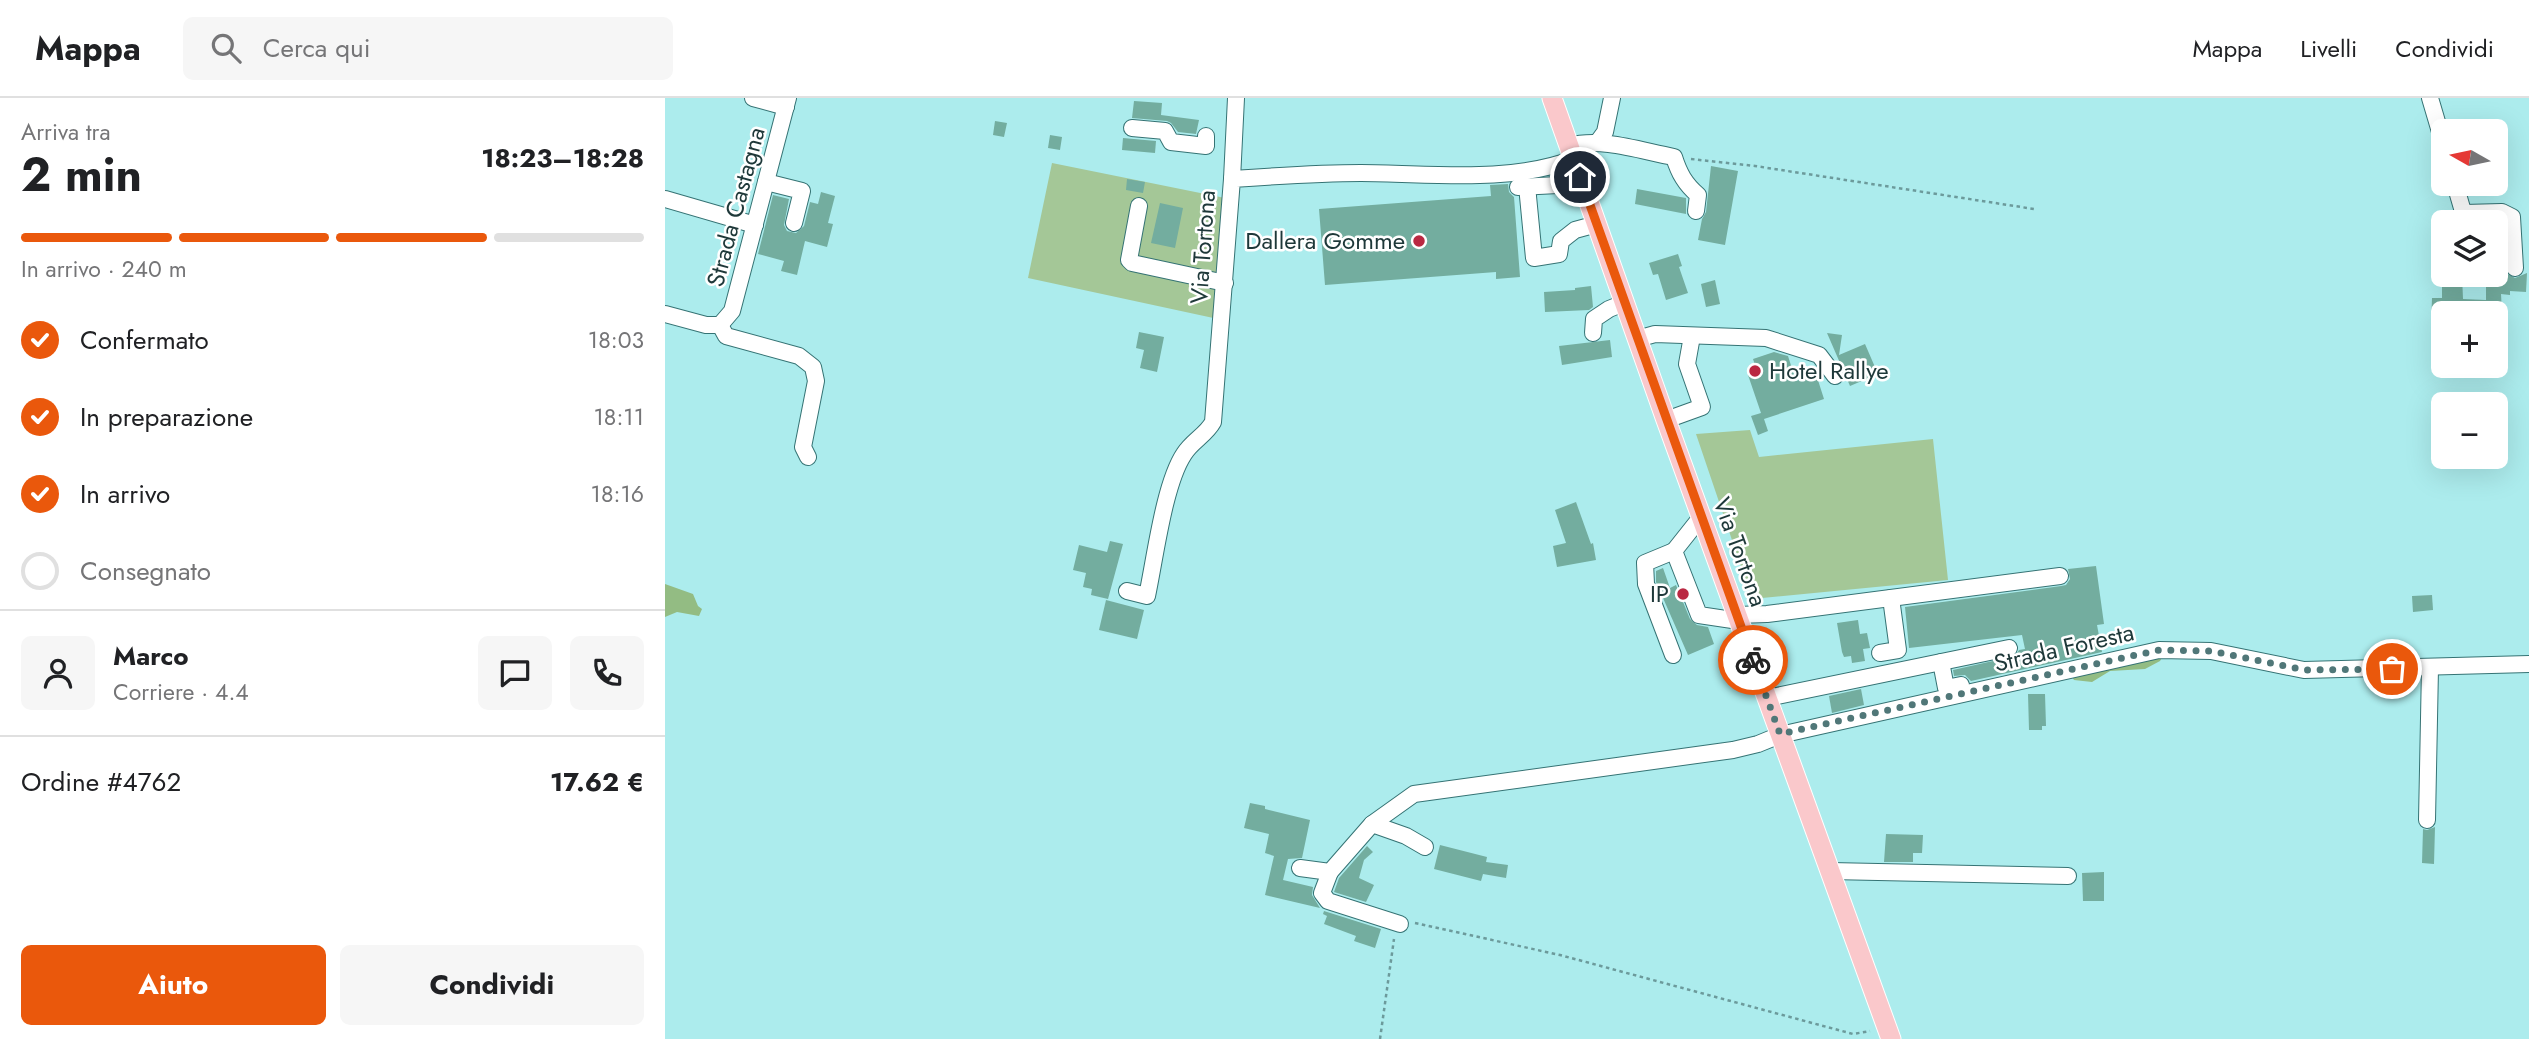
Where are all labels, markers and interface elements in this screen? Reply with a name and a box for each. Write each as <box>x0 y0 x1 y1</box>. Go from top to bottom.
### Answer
search box <box>183 17 673 80</box>
text: Mappa <box>35 25 141 72</box>
icon: search <box>207 29 245 67</box>
text: Cerca qui <box>263 29 370 67</box>
text: Mappa <box>2192 31 2262 66</box>
text: Livelli <box>2300 31 2357 66</box>
text: Condividi <box>2395 31 2494 66</box>
text: Arriva tra <box>21 115 111 149</box>
north arrow <box>2431 119 2508 196</box>
map controls <box>2431 119 2508 469</box>
street label: Strada Castagna <box>697 123 774 291</box>
text: 18:23–18:28 <box>481 139 644 177</box>
text: 2 min <box>21 142 142 208</box>
pin <box>1550 147 1610 207</box>
icon: home <box>1561 158 1599 196</box>
street label: Via Tortona <box>1181 189 1224 305</box>
button: layers <box>2431 210 2508 287</box>
place label: Dallera Gomme <box>1245 223 1405 258</box>
marker: Dallera Gomme <box>1411 233 1427 249</box>
text: In arrivo · 240 m <box>21 252 187 286</box>
button: + <box>2431 301 2508 378</box>
icon: check <box>21 321 59 359</box>
text: Confermato <box>80 321 209 359</box>
text: 18:03 <box>588 323 644 357</box>
place label: Hotel Rallye <box>1769 353 1889 388</box>
marker: Hotel Rallye <box>1747 363 1763 379</box>
button: − <box>2431 392 2508 469</box>
icon: check <box>21 398 59 436</box>
text: In preparazione <box>80 398 253 436</box>
text: 18:11 <box>593 400 644 434</box>
icon: check <box>21 475 59 513</box>
text: In arrivo <box>80 475 170 513</box>
text: 18:16 <box>591 477 644 511</box>
street label: Via Tortona <box>1705 492 1776 611</box>
text: Consegnato <box>80 552 211 590</box>
place label: IP <box>1650 576 1669 611</box>
marker: IP <box>1675 586 1691 602</box>
street label: Strada Foresta <box>1990 614 2137 681</box>
courier <box>1718 625 1788 695</box>
button: person <box>21 636 95 710</box>
button: chat <box>478 636 552 710</box>
button: phone <box>570 636 644 710</box>
text: Marco <box>113 637 189 675</box>
pin <box>2362 639 2422 699</box>
icon: bike <box>1734 641 1772 679</box>
icon: bag <box>2373 650 2411 688</box>
text: Corriere · 4.4 <box>113 675 249 709</box>
text: Ordine #4762 <box>21 763 181 801</box>
text: 17.62 € <box>550 763 644 801</box>
button: Aiuto <box>21 945 326 1025</box>
button: Condividi <box>340 945 644 1025</box>

